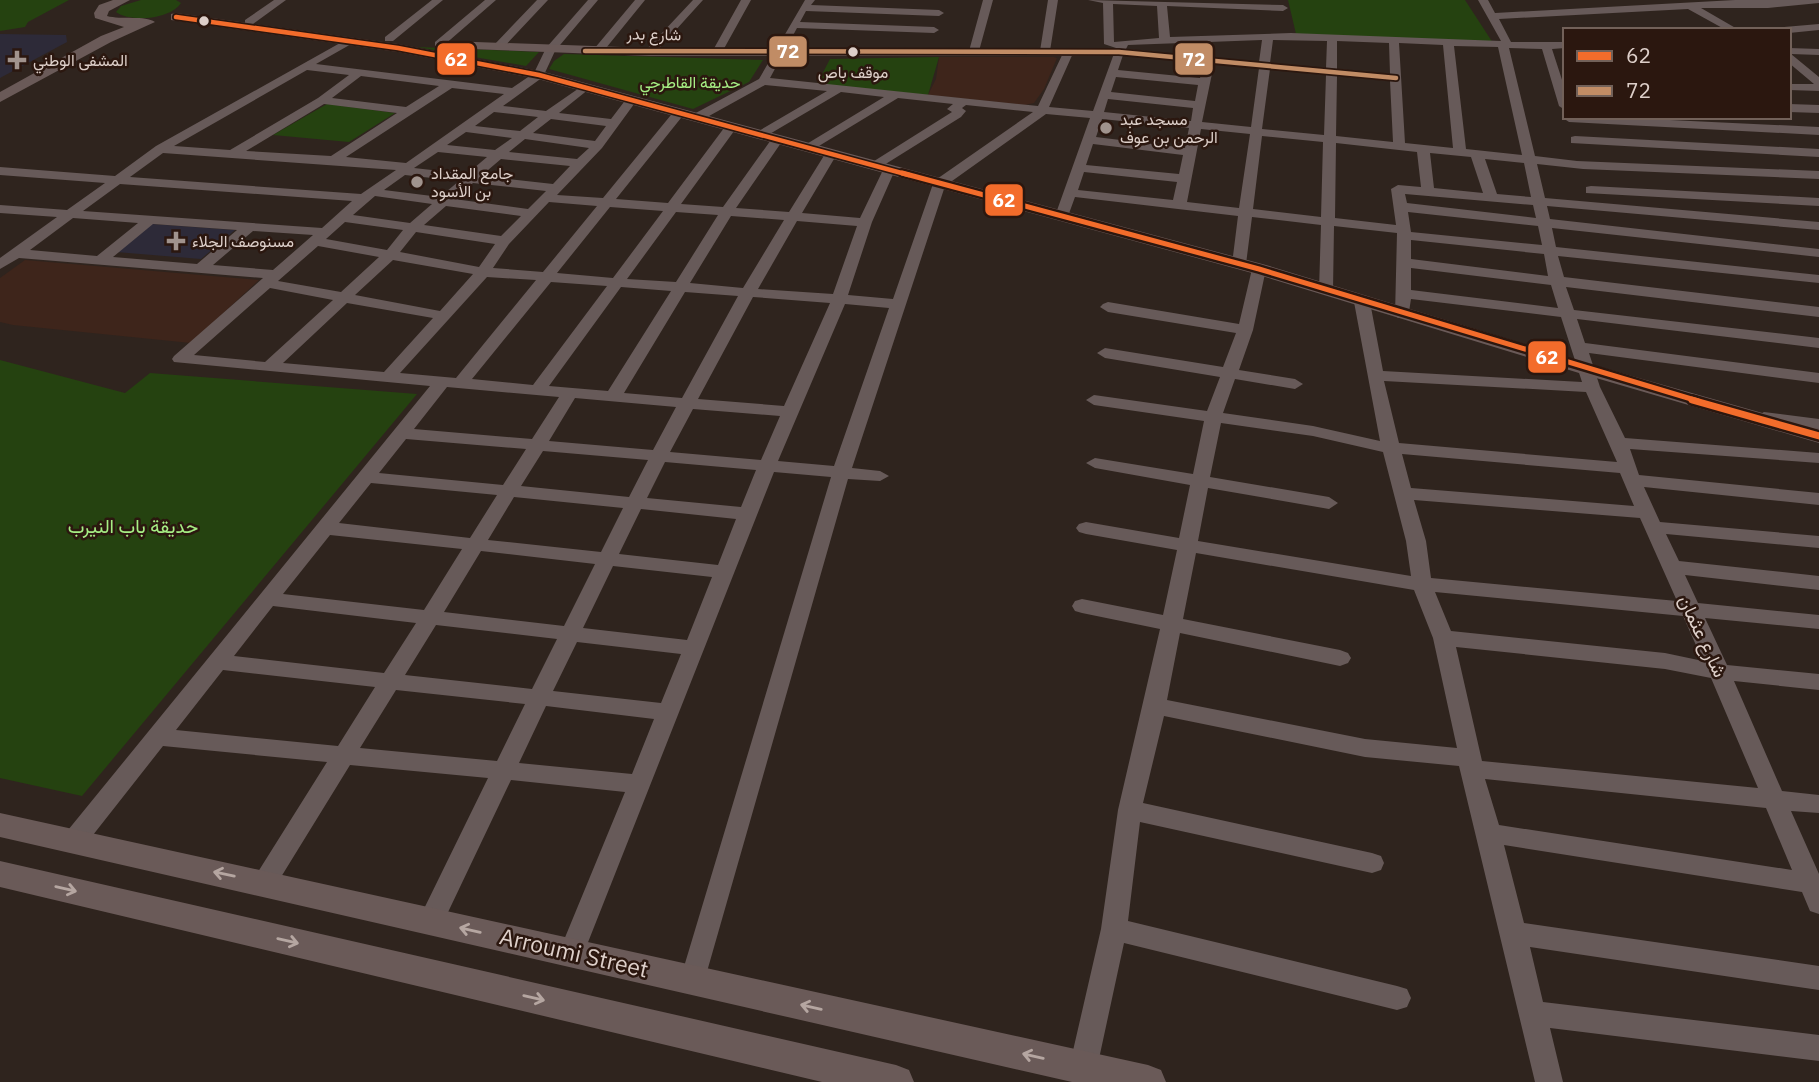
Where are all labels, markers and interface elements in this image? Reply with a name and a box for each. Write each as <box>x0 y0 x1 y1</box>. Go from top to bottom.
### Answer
unlabelled marker <box>197 14 211 28</box>
street label: شارع بدر <box>625 24 682 46</box>
legend <box>1563 28 1791 119</box>
line badge: 72 <box>768 35 808 68</box>
text: 72 <box>777 39 799 63</box>
text: 62 <box>1626 41 1651 69</box>
line badge: 62 <box>436 42 476 76</box>
line badge: 72 <box>1174 42 1214 76</box>
marker: موقف باص <box>846 45 860 59</box>
text: 62 <box>445 47 467 71</box>
text: 72 <box>1183 47 1205 71</box>
marker: المشفى الوطني <box>7 50 27 70</box>
place label: المشفى الوطني <box>33 50 128 74</box>
place label: موقف باص <box>818 62 888 83</box>
park label: حديقة القاطرجي <box>639 72 741 96</box>
text: 72 <box>1626 76 1651 104</box>
place label: مسجد عبد الرحمن بن عوف <box>1120 109 1218 148</box>
marker: مسجد عبد الرحمن بن عوف <box>1098 120 1114 136</box>
place label: جامع المقداد بن الأسود <box>431 163 513 202</box>
marker: جامع المقداد بن الأسود <box>409 174 425 190</box>
line badge: 62 <box>984 183 1024 217</box>
text: 62 <box>993 188 1015 212</box>
marker: مسنوصف الجلاء <box>166 231 186 251</box>
place label: مسنوصف الجلاء <box>192 231 294 252</box>
line badge: 62 <box>1527 340 1567 374</box>
text: 62 <box>1536 345 1558 369</box>
park label: حديقة باب النيرب <box>68 514 198 538</box>
street label: شارع عثمان <box>1673 591 1733 681</box>
one-way arrow <box>213 867 236 881</box>
one-way arrow <box>55 884 77 897</box>
street label: Arroumi Street <box>497 920 652 984</box>
one-way arrow <box>459 922 482 936</box>
one-way arrow <box>276 935 299 948</box>
one-way arrow <box>522 992 544 1005</box>
one-way arrow <box>800 999 823 1013</box>
one-way arrow <box>1022 1049 1045 1063</box>

